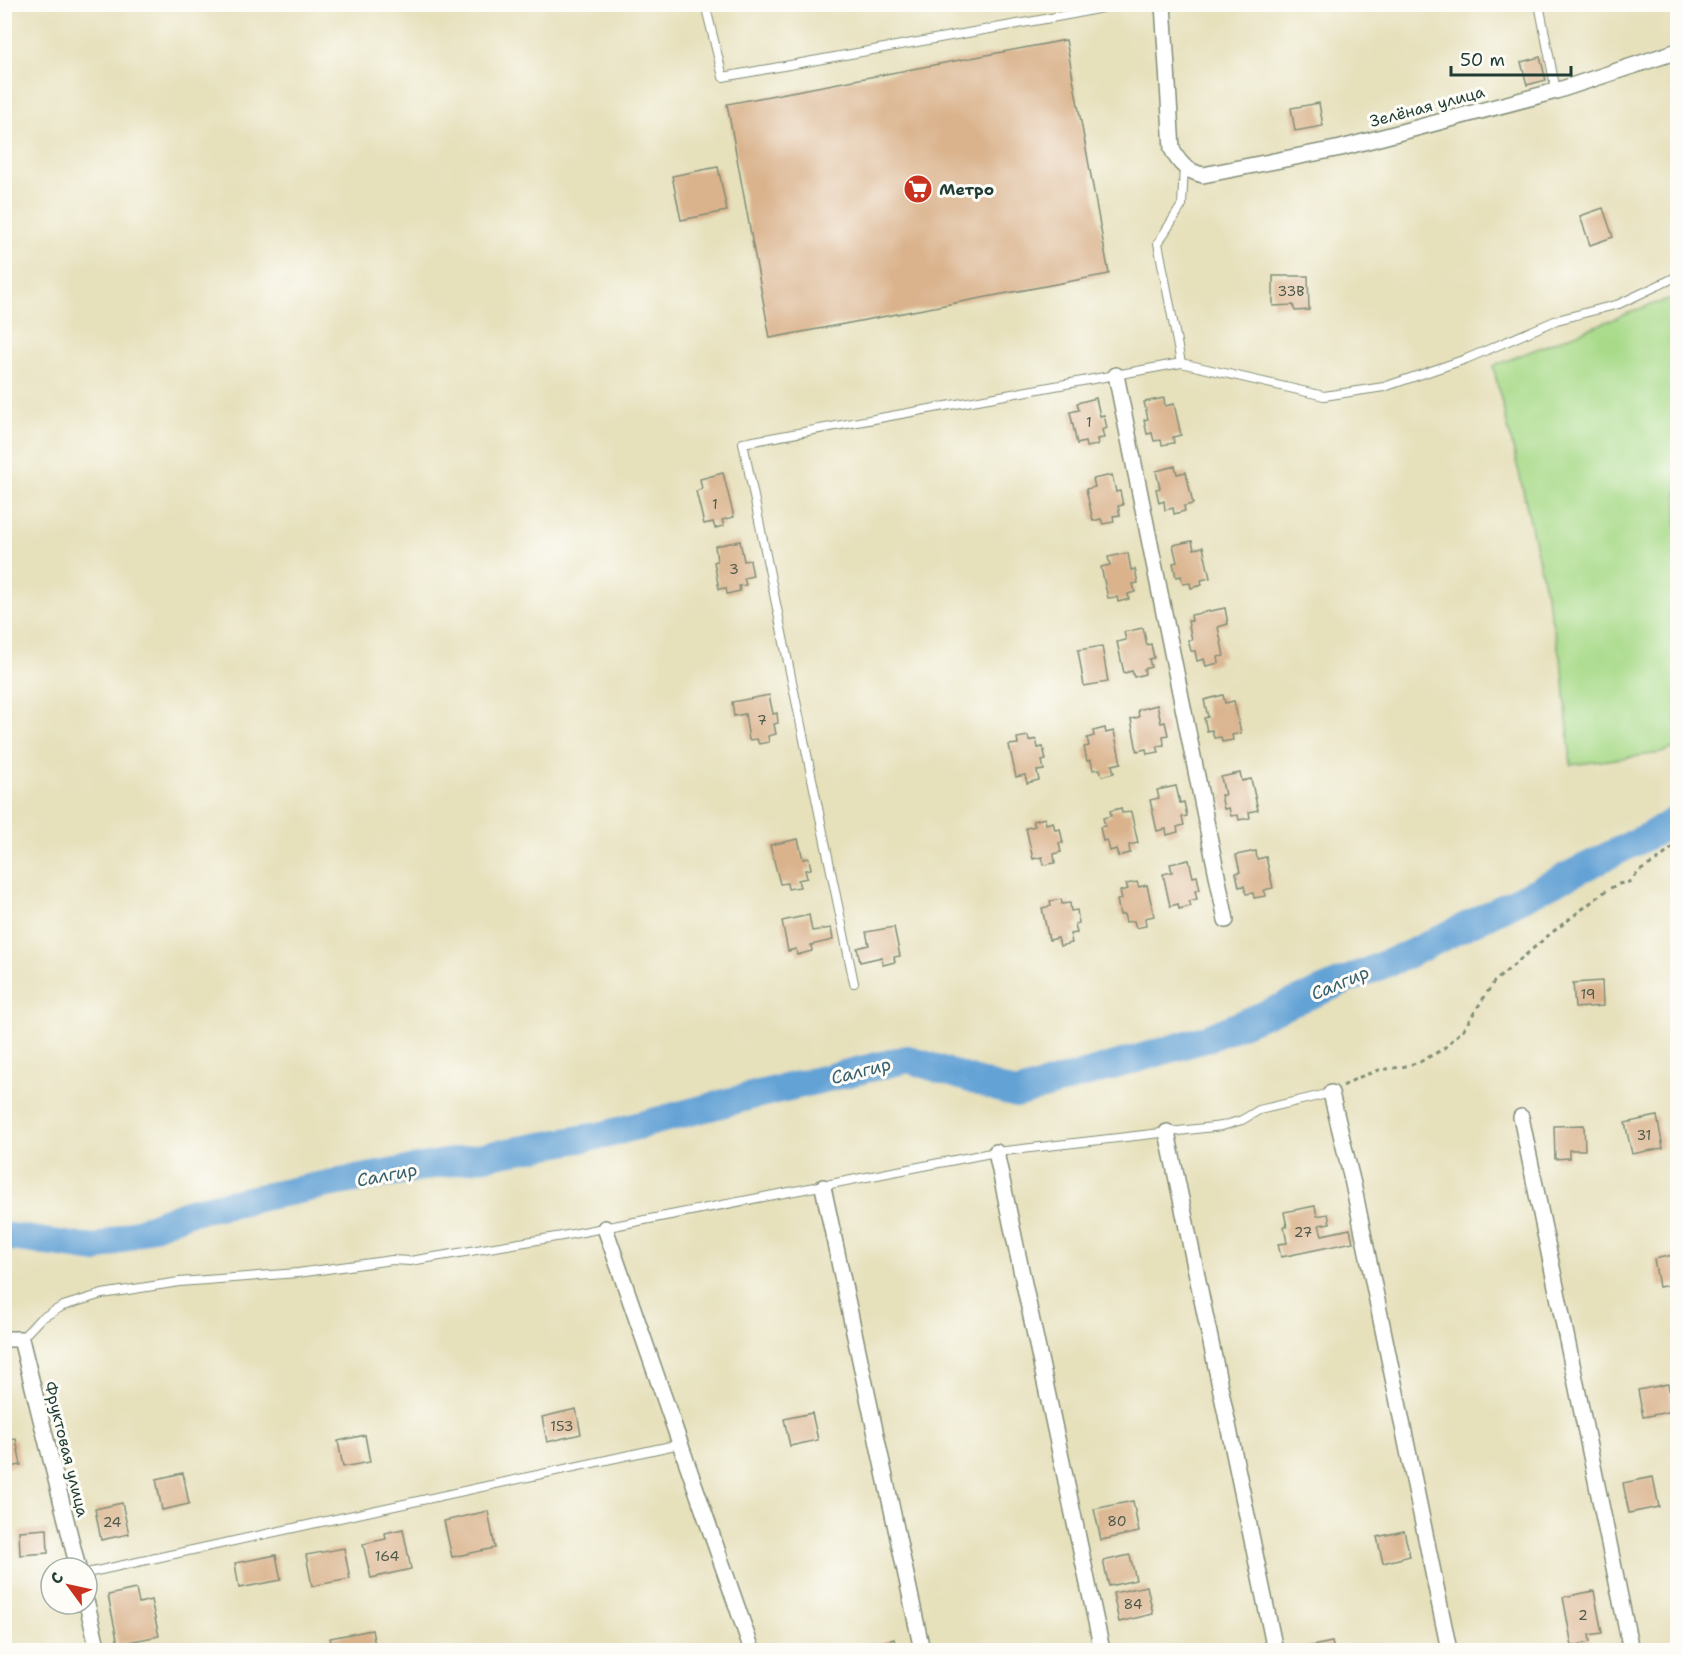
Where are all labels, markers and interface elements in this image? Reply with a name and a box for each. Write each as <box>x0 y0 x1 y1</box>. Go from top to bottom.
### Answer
scale bar <box>1451 39 1571 77</box>
text: 50 m <box>1460 48 1505 72</box>
street label: Зелёная улица <box>1367 81 1487 132</box>
supermarket icon: Метро <box>902 173 934 205</box>
place label: Метро <box>939 179 994 200</box>
house number: 33В <box>1277 282 1305 300</box>
house number: 1 <box>1086 413 1092 431</box>
house number: 1 <box>712 495 718 513</box>
house number: 3 <box>729 560 739 578</box>
house number: 7 <box>757 711 767 729</box>
water label: Салгир <box>1307 960 1373 1006</box>
house number: 19 <box>1580 985 1596 1003</box>
water label: Салгир <box>828 1052 894 1090</box>
house number: 31 <box>1637 1126 1651 1144</box>
water label: Салгир <box>355 1157 419 1193</box>
house number: 27 <box>1294 1223 1312 1241</box>
street label: Фруктовая улица <box>39 1379 94 1519</box>
house number: 153 <box>550 1417 574 1435</box>
house number: 80 <box>1107 1512 1127 1530</box>
house number: 24 <box>103 1513 122 1531</box>
house number: 164 <box>375 1547 399 1565</box>
north arrow <box>39 1556 99 1616</box>
text: С <box>45 1568 68 1588</box>
house number: 84 <box>1123 1595 1143 1613</box>
house number: 2 <box>1578 1606 1588 1624</box>

